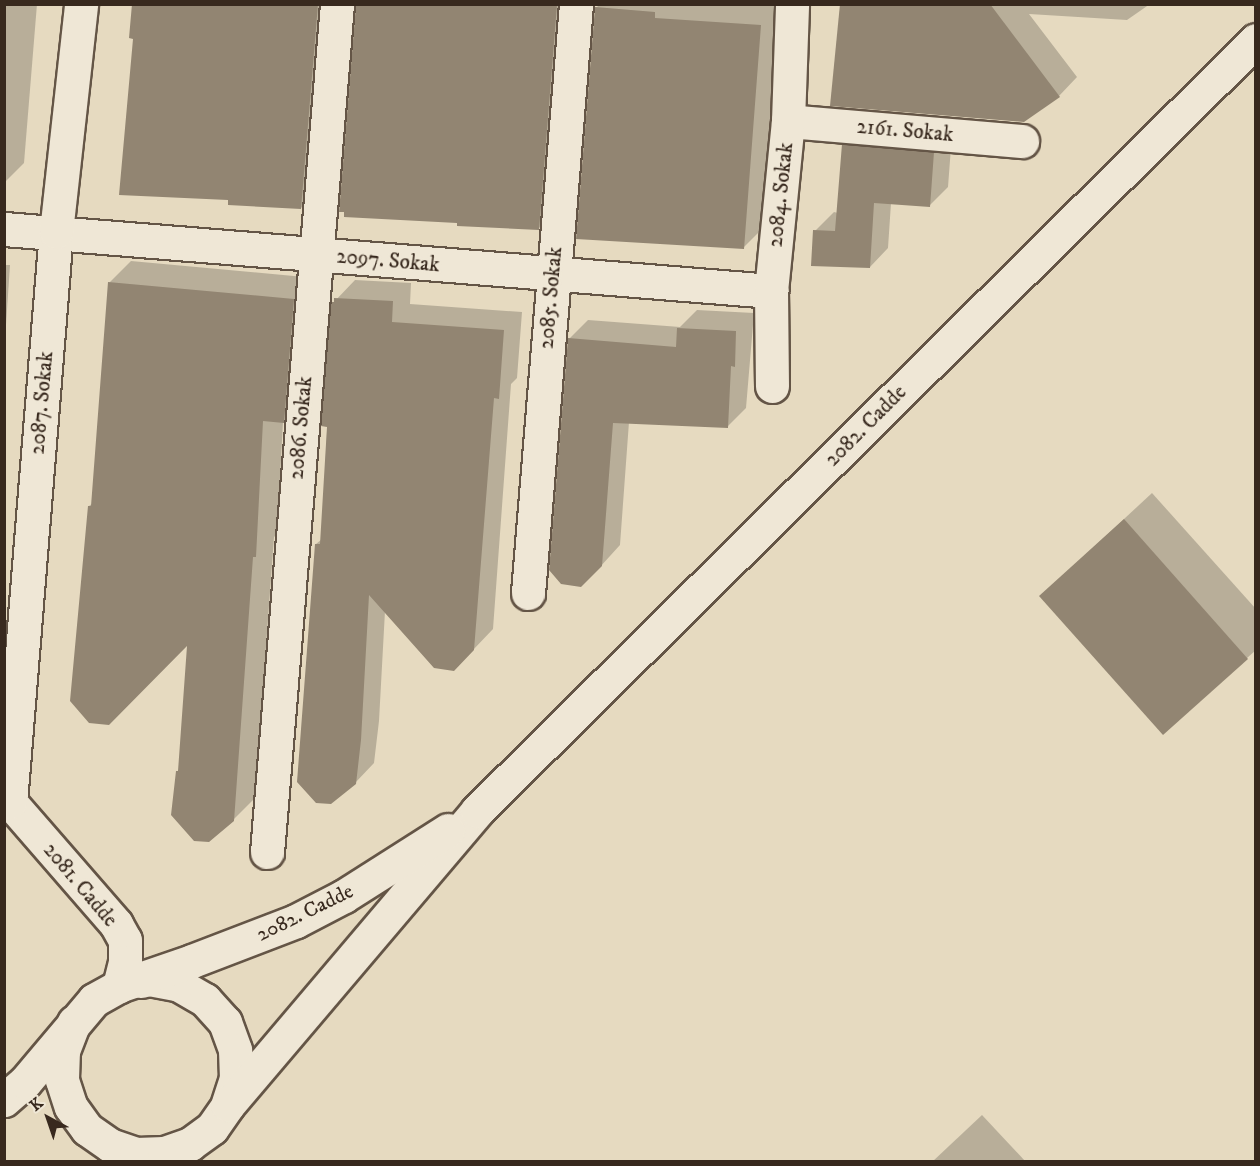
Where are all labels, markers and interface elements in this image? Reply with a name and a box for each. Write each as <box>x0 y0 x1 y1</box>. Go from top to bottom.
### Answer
street label: 2161. Sokak <box>856 114 954 148</box>
street label: 2084. Sokak <box>763 141 799 249</box>
street label: 2097. Sokak <box>335 244 441 278</box>
street label: 2085. Sokak <box>534 246 568 350</box>
street label: 2087. Sokak <box>25 350 59 456</box>
street label: 2086. Sokak <box>284 375 318 481</box>
street label: 2082. Cadde <box>820 380 912 472</box>
street label: 2081. Cadde <box>38 838 122 932</box>
street label: 2082. Cadde <box>252 879 358 947</box>
north arrow <box>18 1088 78 1148</box>
text: K <box>26 1093 47 1115</box>

